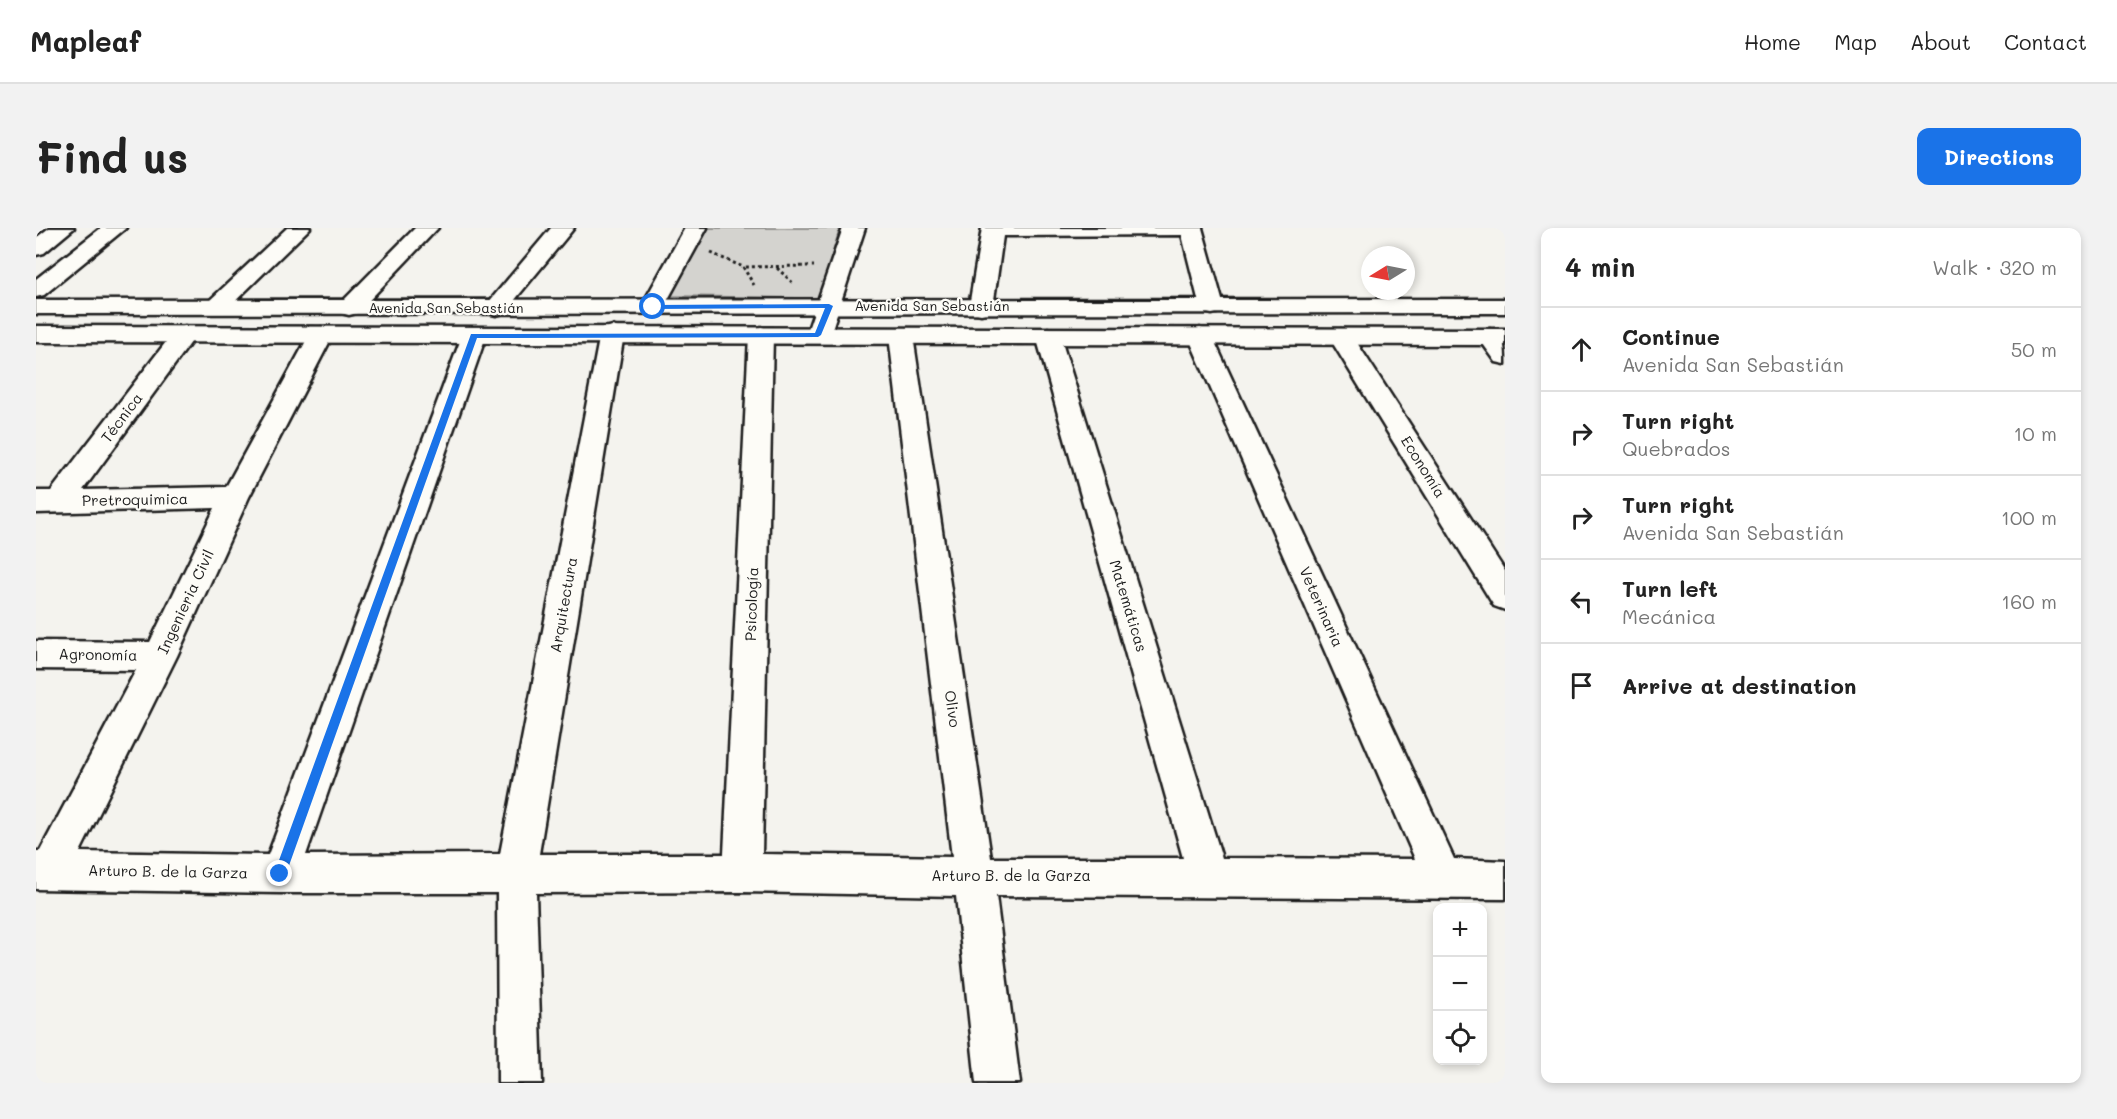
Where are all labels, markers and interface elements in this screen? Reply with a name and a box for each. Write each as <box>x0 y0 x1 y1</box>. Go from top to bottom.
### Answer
text: Mapleaf <box>30 23 141 59</box>
text: Home <box>1744 28 1801 55</box>
text: Map <box>1834 28 1877 55</box>
text: About <box>1910 28 1971 55</box>
text: Contact <box>2004 28 2087 55</box>
button: Directions <box>1917 128 2081 185</box>
text: Find us <box>36 129 188 184</box>
north arrow <box>1361 246 1415 300</box>
text: 4 min <box>1565 250 1635 284</box>
text: Walk · 320 m <box>1932 254 2057 280</box>
route start <box>639 293 665 319</box>
street label: Avenida San Sebastián <box>854 296 1010 315</box>
street label: Avenida San Sebastián <box>368 298 524 317</box>
text: Continue <box>1622 322 1720 351</box>
icon: ahead <box>1565 333 1598 366</box>
text: 50 m <box>2011 336 2057 362</box>
text: Avenida San Sebastián <box>1622 351 1844 377</box>
street label: Técnica <box>96 388 146 446</box>
text: Turn right <box>1622 406 1734 435</box>
icon: right <box>1565 417 1598 450</box>
text: 10 m <box>2013 420 2057 446</box>
street label: Economía <box>1397 432 1451 501</box>
text: Quebrados <box>1622 435 1730 461</box>
street label: Pretroquimica <box>82 488 188 510</box>
text: Turn right <box>1622 490 1734 519</box>
icon: right <box>1565 501 1598 534</box>
text: 100 m <box>2001 504 2057 530</box>
text: Avenida San Sebastián <box>1622 519 1844 545</box>
street label: Ingenieria Civil <box>152 546 218 657</box>
street label: Arquitectura <box>545 555 581 654</box>
street label: Matemáticas <box>1105 557 1152 654</box>
street label: Veterinaria <box>1295 563 1349 650</box>
street label: Psicología <box>740 567 762 641</box>
text: Turn left <box>1622 574 1718 603</box>
icon: left <box>1565 585 1598 618</box>
text: 160 m <box>2001 588 2057 614</box>
text: Mecánica <box>1622 603 1716 629</box>
street label: Agronomía <box>58 643 138 665</box>
icon: arrive <box>1565 669 1598 702</box>
text: Arrive at destination <box>1622 671 1857 700</box>
street label: Olivo <box>941 689 965 729</box>
street label: Arturo B. de la Garza <box>88 860 248 882</box>
route end <box>266 860 292 886</box>
street label: Arturo B. de la Garza <box>931 865 1091 885</box>
map controls <box>1433 903 1487 1065</box>
button: + <box>1433 903 1487 957</box>
button: − <box>1433 957 1487 1011</box>
button: locate <box>1433 1011 1487 1065</box>

